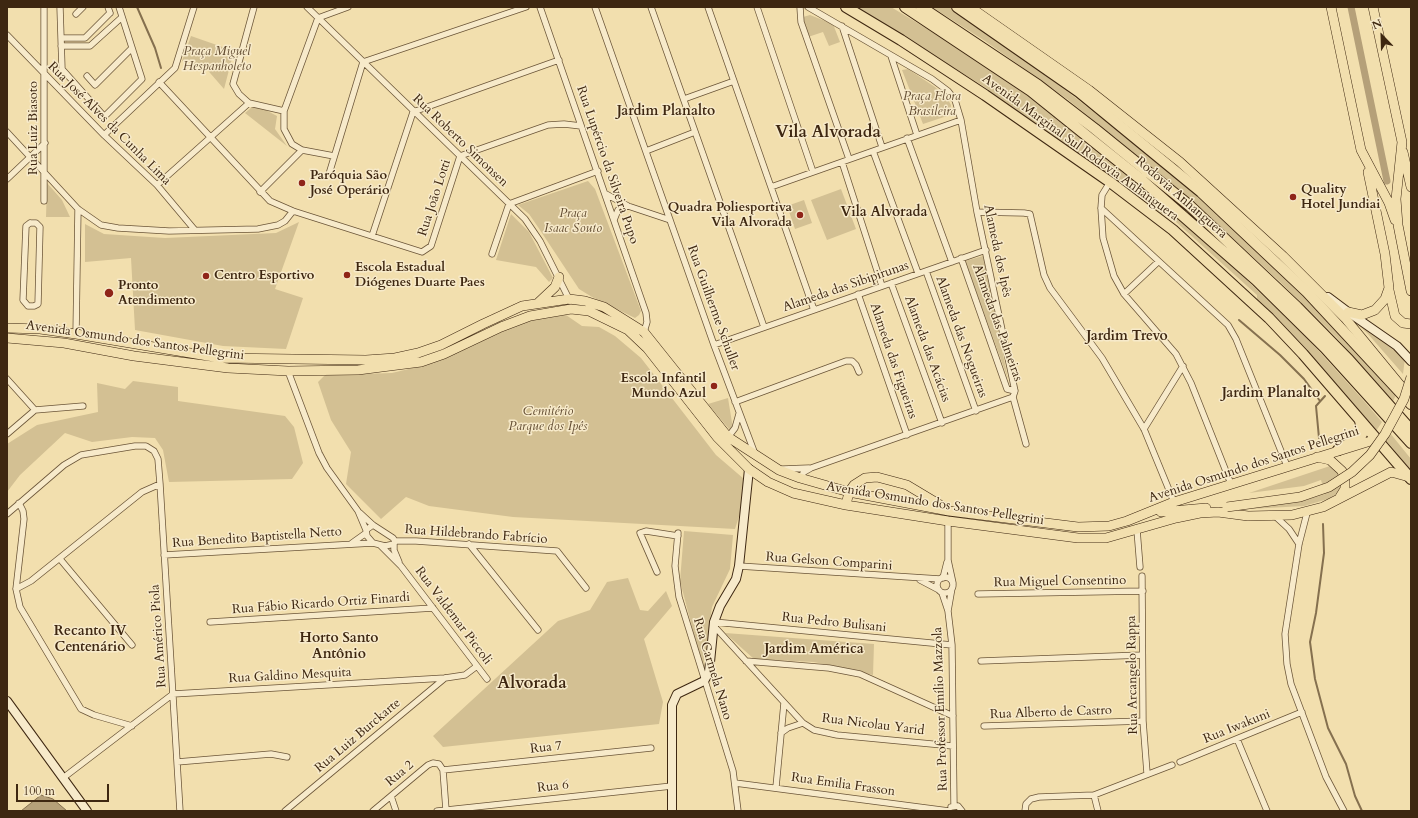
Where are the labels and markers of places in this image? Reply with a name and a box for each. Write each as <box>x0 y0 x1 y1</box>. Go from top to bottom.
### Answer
place label: Paróquia São José Operário <box>310 168 390 199</box>
marker: Paróquia São José Operário <box>297 178 307 188</box>
place label: Quality Hotel Jundiai <box>1301 182 1380 213</box>
marker: Quality Hotel Jundiai <box>1288 192 1298 202</box>
place label: Quadra Poliesportiva Vila Alvorada <box>668 200 792 231</box>
marker: Quadra Poliesportiva Vila Alvorada <box>795 210 805 220</box>
place label: Escola Estadual Diógenes Duarte Paes <box>355 260 485 291</box>
place label: Centro Esportivo <box>214 268 314 284</box>
marker: Escola Estadual Diógenes Duarte Paes <box>342 270 352 280</box>
marker: Centro Esportivo <box>201 271 211 281</box>
place label: Pronto Atendimento <box>118 278 195 309</box>
marker: Pronto Atendimento <box>103 287 115 299</box>
place label: Escola Infantil Mundo Azul <box>621 371 706 402</box>
marker: Escola Infantil Mundo Azul <box>709 381 719 391</box>

